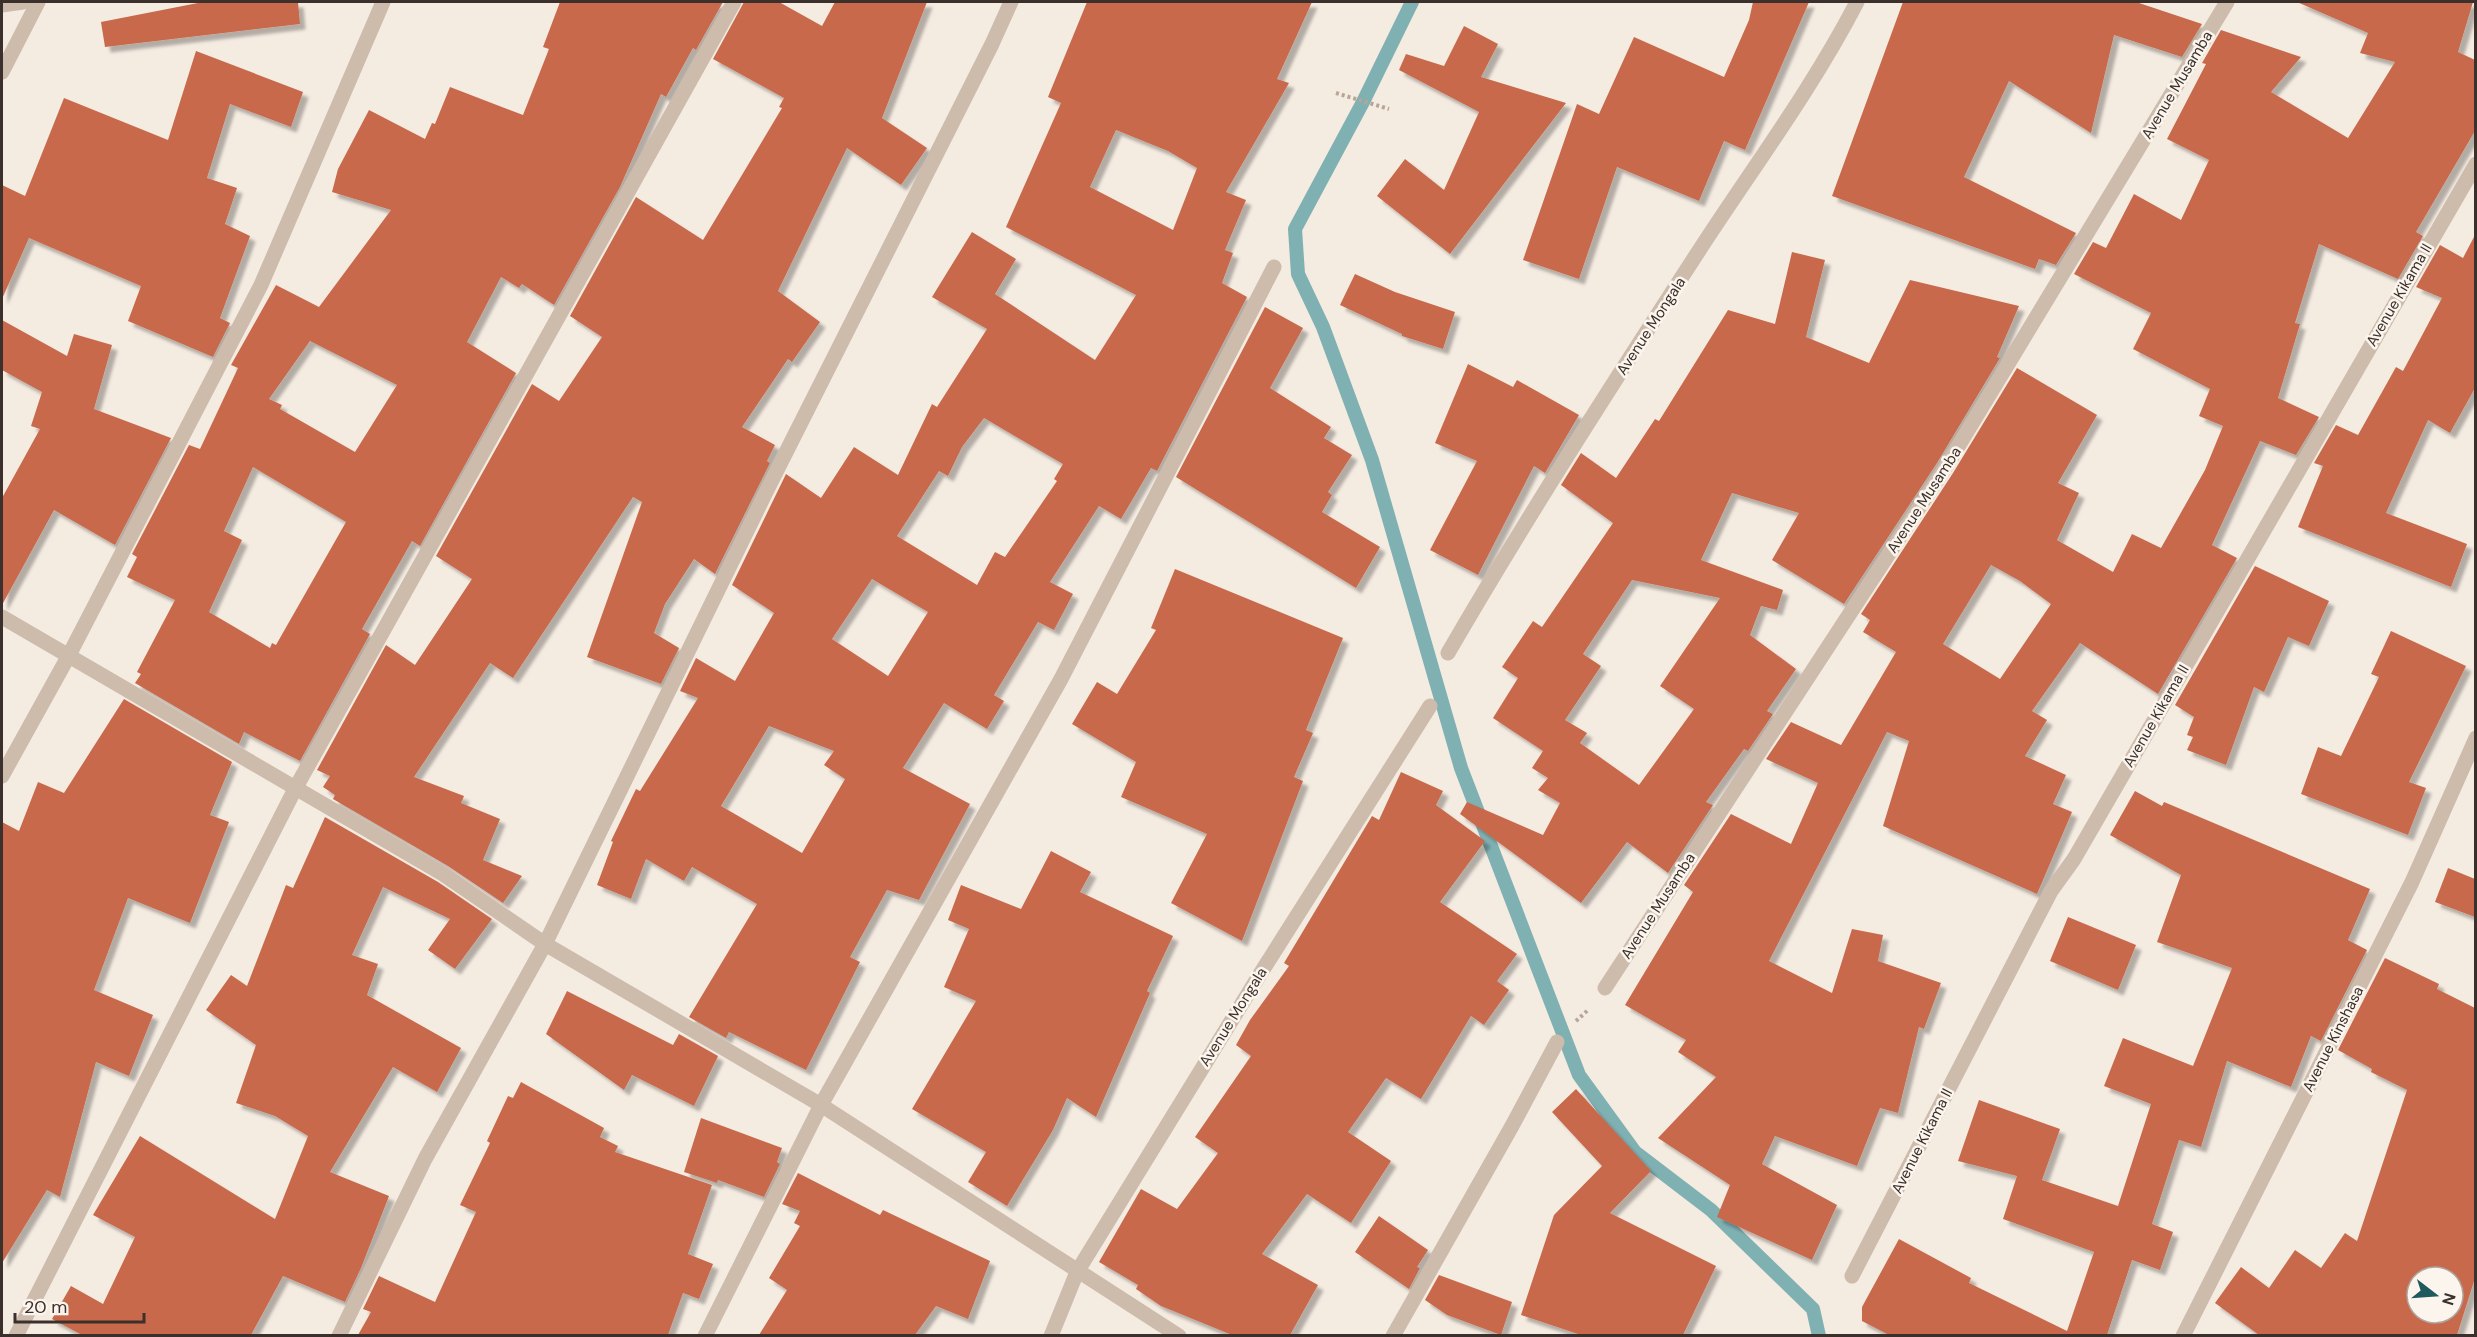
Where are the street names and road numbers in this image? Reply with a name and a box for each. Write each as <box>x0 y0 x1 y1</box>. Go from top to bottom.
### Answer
street label: Avenue Musamba <box>2137 27 2217 143</box>
street label: Avenue Kikama II <box>2361 240 2437 350</box>
street label: Avenue Mongala <box>1612 273 1690 379</box>
street label: Avenue Musamba <box>1882 443 1966 557</box>
street label: Avenue Kikama II <box>2118 661 2194 771</box>
street label: Avenue Musamba <box>1616 849 1700 963</box>
street label: Avenue Mongala <box>1195 964 1271 1070</box>
street label: Avenue Kinshasa <box>2298 983 2368 1095</box>
street label: Avenue Kikama II <box>1887 1085 1957 1197</box>

